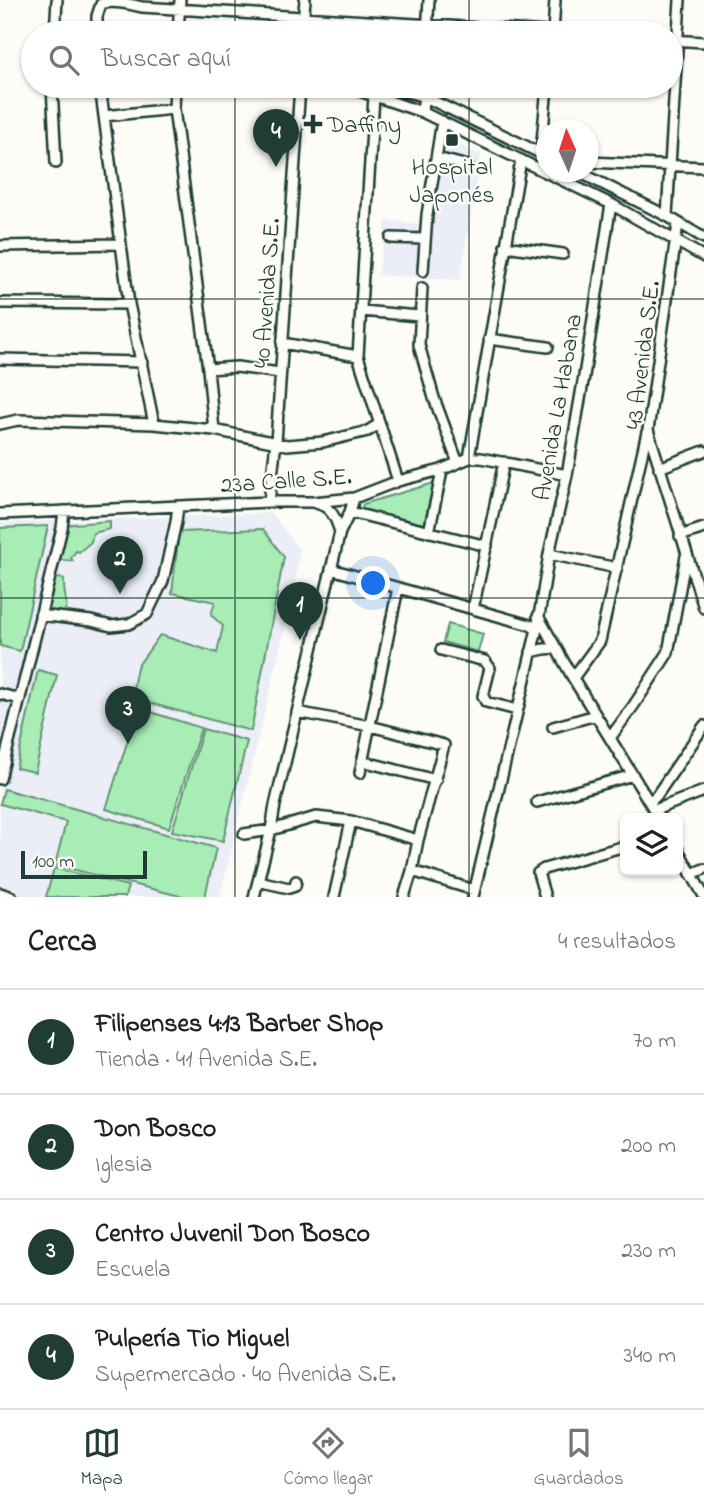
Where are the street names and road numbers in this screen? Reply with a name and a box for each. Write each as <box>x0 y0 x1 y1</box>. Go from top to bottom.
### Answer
street label: 40 Avenida S.E. <box>246 217 291 369</box>
street label: 43 Avenida S.E. <box>618 279 671 432</box>
street label: Avenida La Habana <box>526 311 593 504</box>
street label: 23a Calle S.E. <box>219 460 353 505</box>

